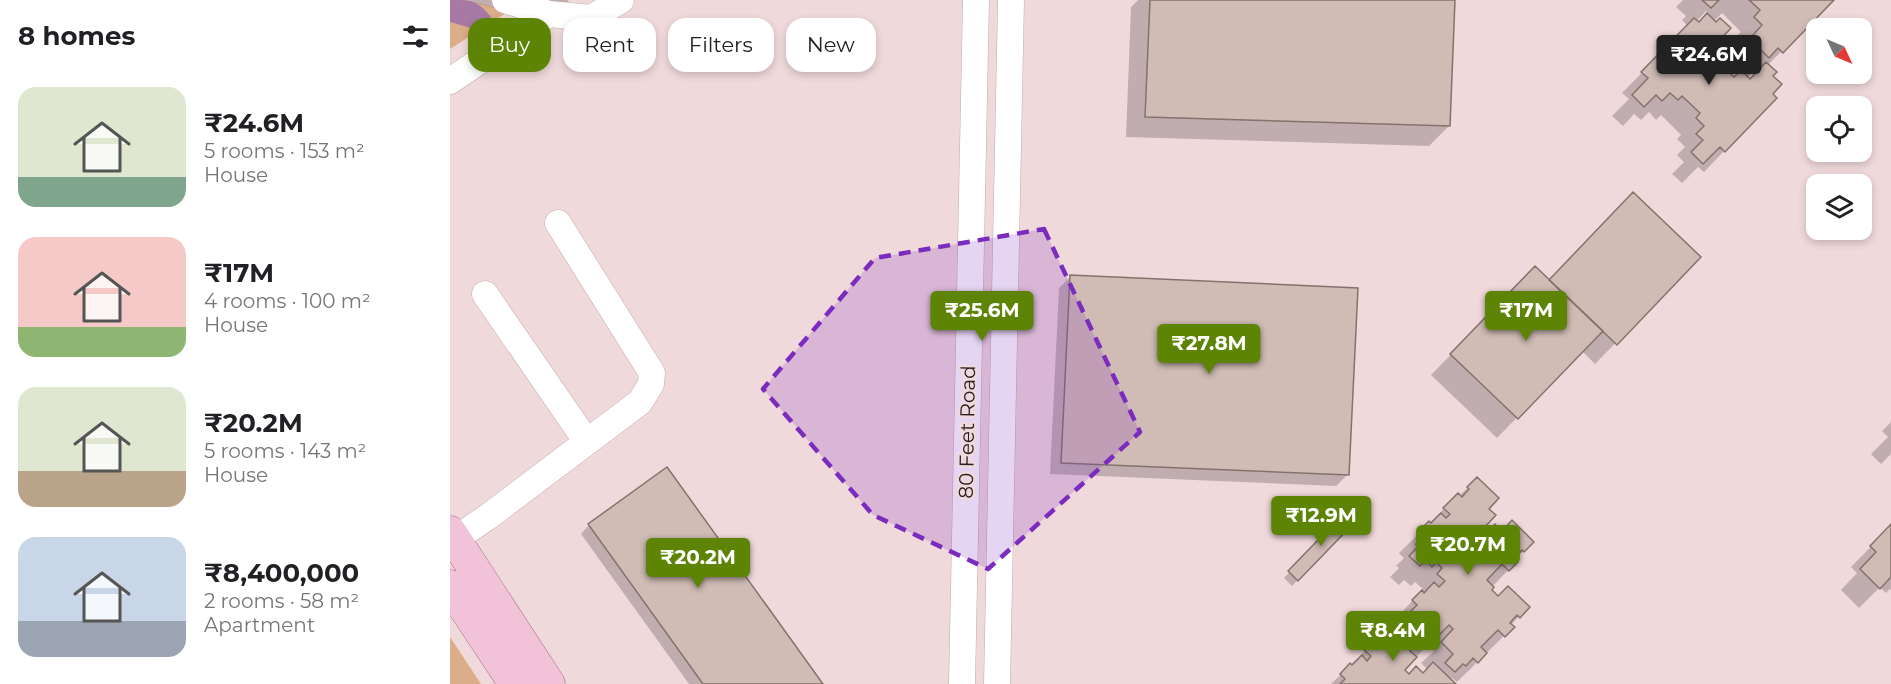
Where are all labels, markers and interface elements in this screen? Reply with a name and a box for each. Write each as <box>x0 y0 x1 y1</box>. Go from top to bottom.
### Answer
chip: Buy <box>468 18 551 72</box>
chip: Rent <box>563 18 656 72</box>
chip: Filters <box>668 18 774 72</box>
chip: New <box>786 18 876 72</box>
north arrow <box>1806 18 1872 84</box>
map controls <box>1806 18 1872 240</box>
text: 8 homes <box>18 20 135 52</box>
icon: filters <box>399 20 432 53</box>
pin: ₹24.6M <box>1660 35 1758 86</box>
text: ₹24.6M <box>1670 42 1748 66</box>
button: locate <box>1806 96 1872 162</box>
text: ₹24.6M <box>204 107 304 139</box>
icon: home <box>66 111 138 183</box>
text: 5 rooms · 153 m² <box>204 139 365 163</box>
text: House <box>204 163 268 187</box>
button: layers <box>1806 174 1872 240</box>
text: ₹17M <box>204 257 274 289</box>
icon: home <box>66 261 138 333</box>
text: 4 rooms · 100 m² <box>204 289 371 313</box>
pin: ₹25.6M <box>933 291 1031 342</box>
pin: ₹17M <box>1490 291 1562 342</box>
text: ₹25.6M <box>945 298 1020 322</box>
text: ₹17M <box>1499 298 1553 322</box>
text: House <box>204 313 268 337</box>
pin: ₹27.8M <box>1160 324 1258 375</box>
text: ₹27.8M <box>1171 331 1247 355</box>
street label: 80 Feet Road <box>954 365 980 499</box>
text: ₹20.2M <box>204 407 303 439</box>
icon: home <box>66 411 138 483</box>
text: 5 rooms · 143 m² <box>204 439 366 463</box>
text: House <box>204 463 268 487</box>
pin: ₹12.9M <box>1272 496 1370 547</box>
text: ₹12.9M <box>1285 503 1357 527</box>
pin: ₹20.7M <box>1419 525 1517 576</box>
text: ₹20.7M <box>1430 532 1506 556</box>
pin: ₹20.2M <box>649 538 747 589</box>
text: ₹20.2M <box>660 545 736 569</box>
text: ₹8,400,000 <box>204 557 359 589</box>
icon: home <box>66 561 138 633</box>
text: 2 rooms · 58 m² <box>204 589 359 613</box>
pin: ₹8.4M <box>1351 611 1435 662</box>
text: Apartment <box>204 613 315 637</box>
text: ₹8.4M <box>1360 618 1426 642</box>

